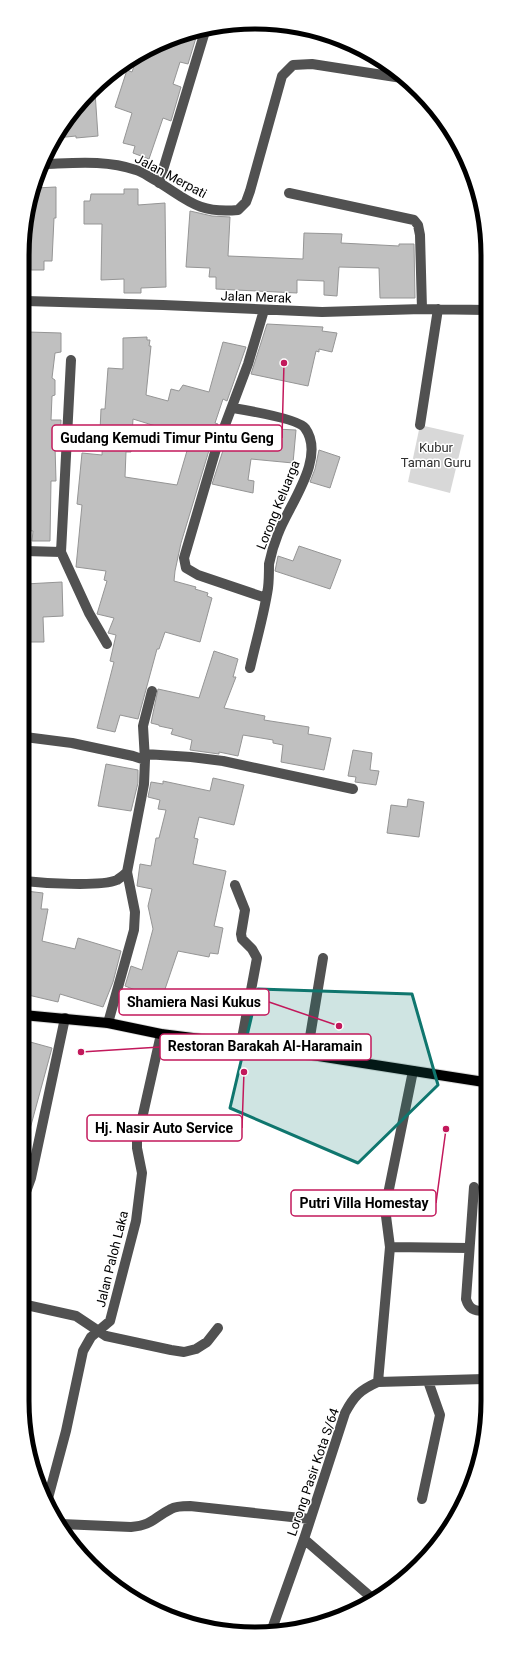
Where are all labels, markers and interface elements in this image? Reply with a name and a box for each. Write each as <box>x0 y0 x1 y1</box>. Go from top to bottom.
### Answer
street label: Jalan Merpati <box>132 151 210 201</box>
street label: Jalan Merak <box>220 288 292 306</box>
callout: Gudang Kemudi Timur Pintu Geng <box>52 425 282 451</box>
text: Gudang Kemudi Timur Pintu Geng <box>60 430 274 446</box>
park label: Kubur Taman Guru <box>401 440 471 470</box>
street label: Lorong Keluarga <box>253 458 303 552</box>
callout: Shamiera Nasi Kukus <box>119 989 269 1015</box>
text: Shamiera Nasi Kukus <box>127 994 261 1010</box>
callout: Restoran Barakah Al-Haramain <box>160 1034 371 1060</box>
text: Restoran Barakah Al-Haramain <box>168 1038 362 1054</box>
callout: Hj. Nasir Auto Service <box>87 1115 242 1141</box>
text: Hj. Nasir Auto Service <box>95 1120 233 1136</box>
callout: Putri Villa Homestay <box>291 1190 436 1216</box>
text: Putri Villa Homestay <box>300 1195 429 1211</box>
street label: Jalan Paloh Laka <box>93 1209 131 1309</box>
street label: Lorong Pasir Kota S/64 <box>284 1405 342 1538</box>

